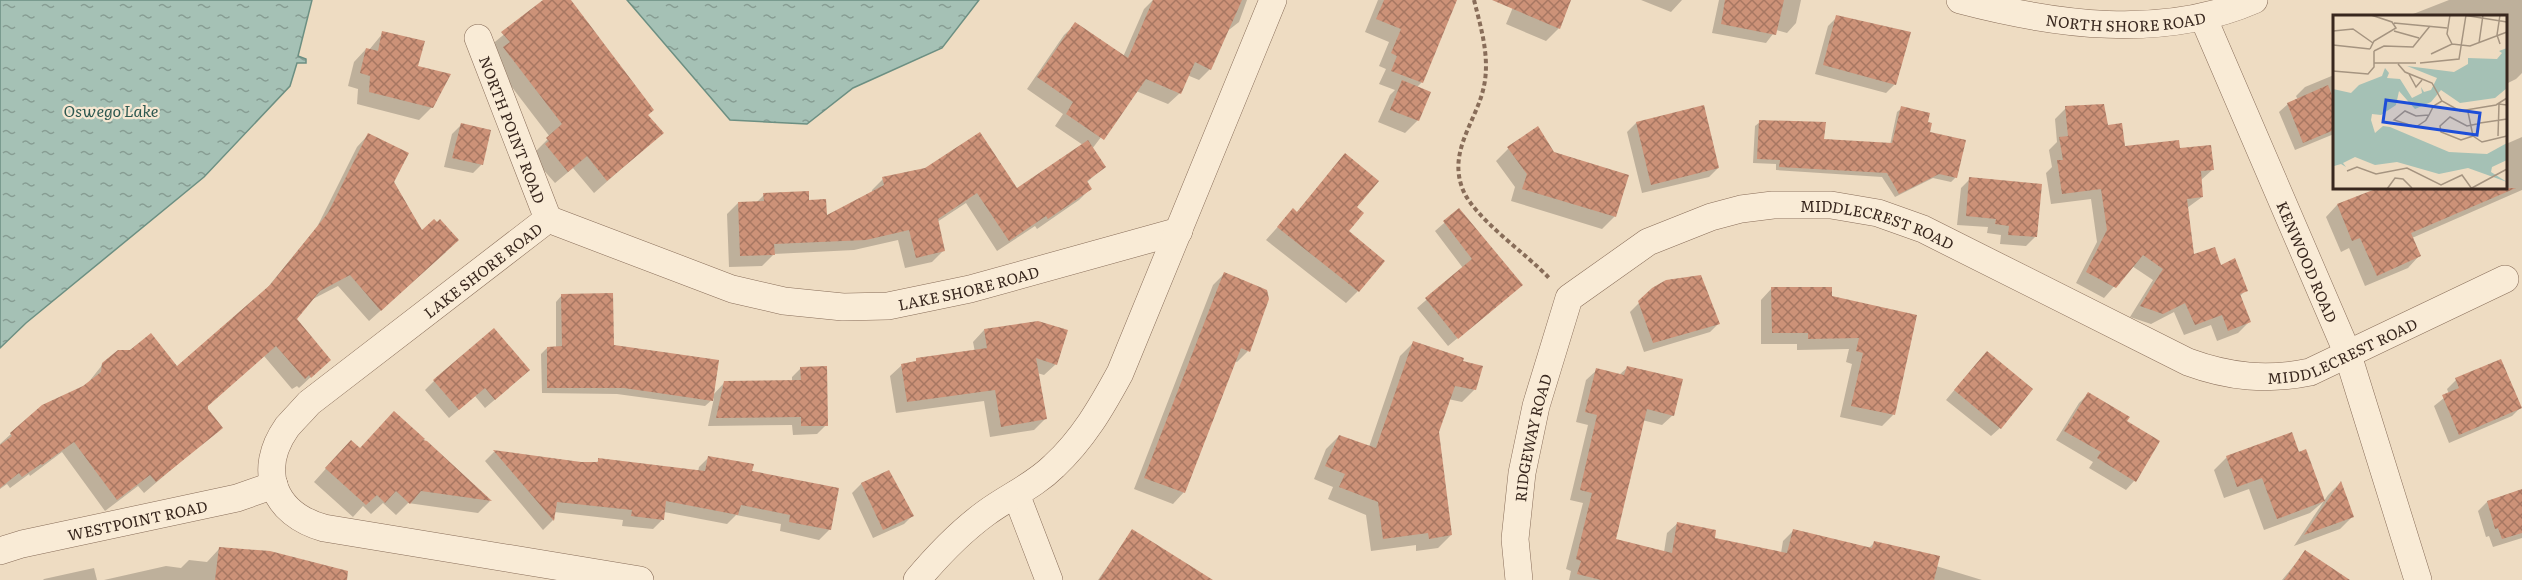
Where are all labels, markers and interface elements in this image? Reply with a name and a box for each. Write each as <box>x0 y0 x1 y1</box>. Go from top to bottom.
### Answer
street label: NORTH SHORE ROAD <box>2044 5 2208 36</box>
inset map <box>2333 15 2507 189</box>
street label: NORTH POINT ROAD <box>474 52 552 207</box>
water label: Oswego Lake <box>64 98 158 122</box>
street label: MIDDLECREST ROAD <box>1800 194 1959 255</box>
street label: KENWOOD ROAD <box>2272 197 2344 326</box>
street label: LAKE SHORE ROAD <box>418 216 547 323</box>
street label: LAKE SHORE ROAD <box>896 259 1042 315</box>
street label: MIDDLECREST ROAD <box>2267 311 2421 388</box>
street label: RIDGEWAY ROAD <box>1508 371 1557 503</box>
street label: WESTPOINT ROAD <box>65 493 209 545</box>

